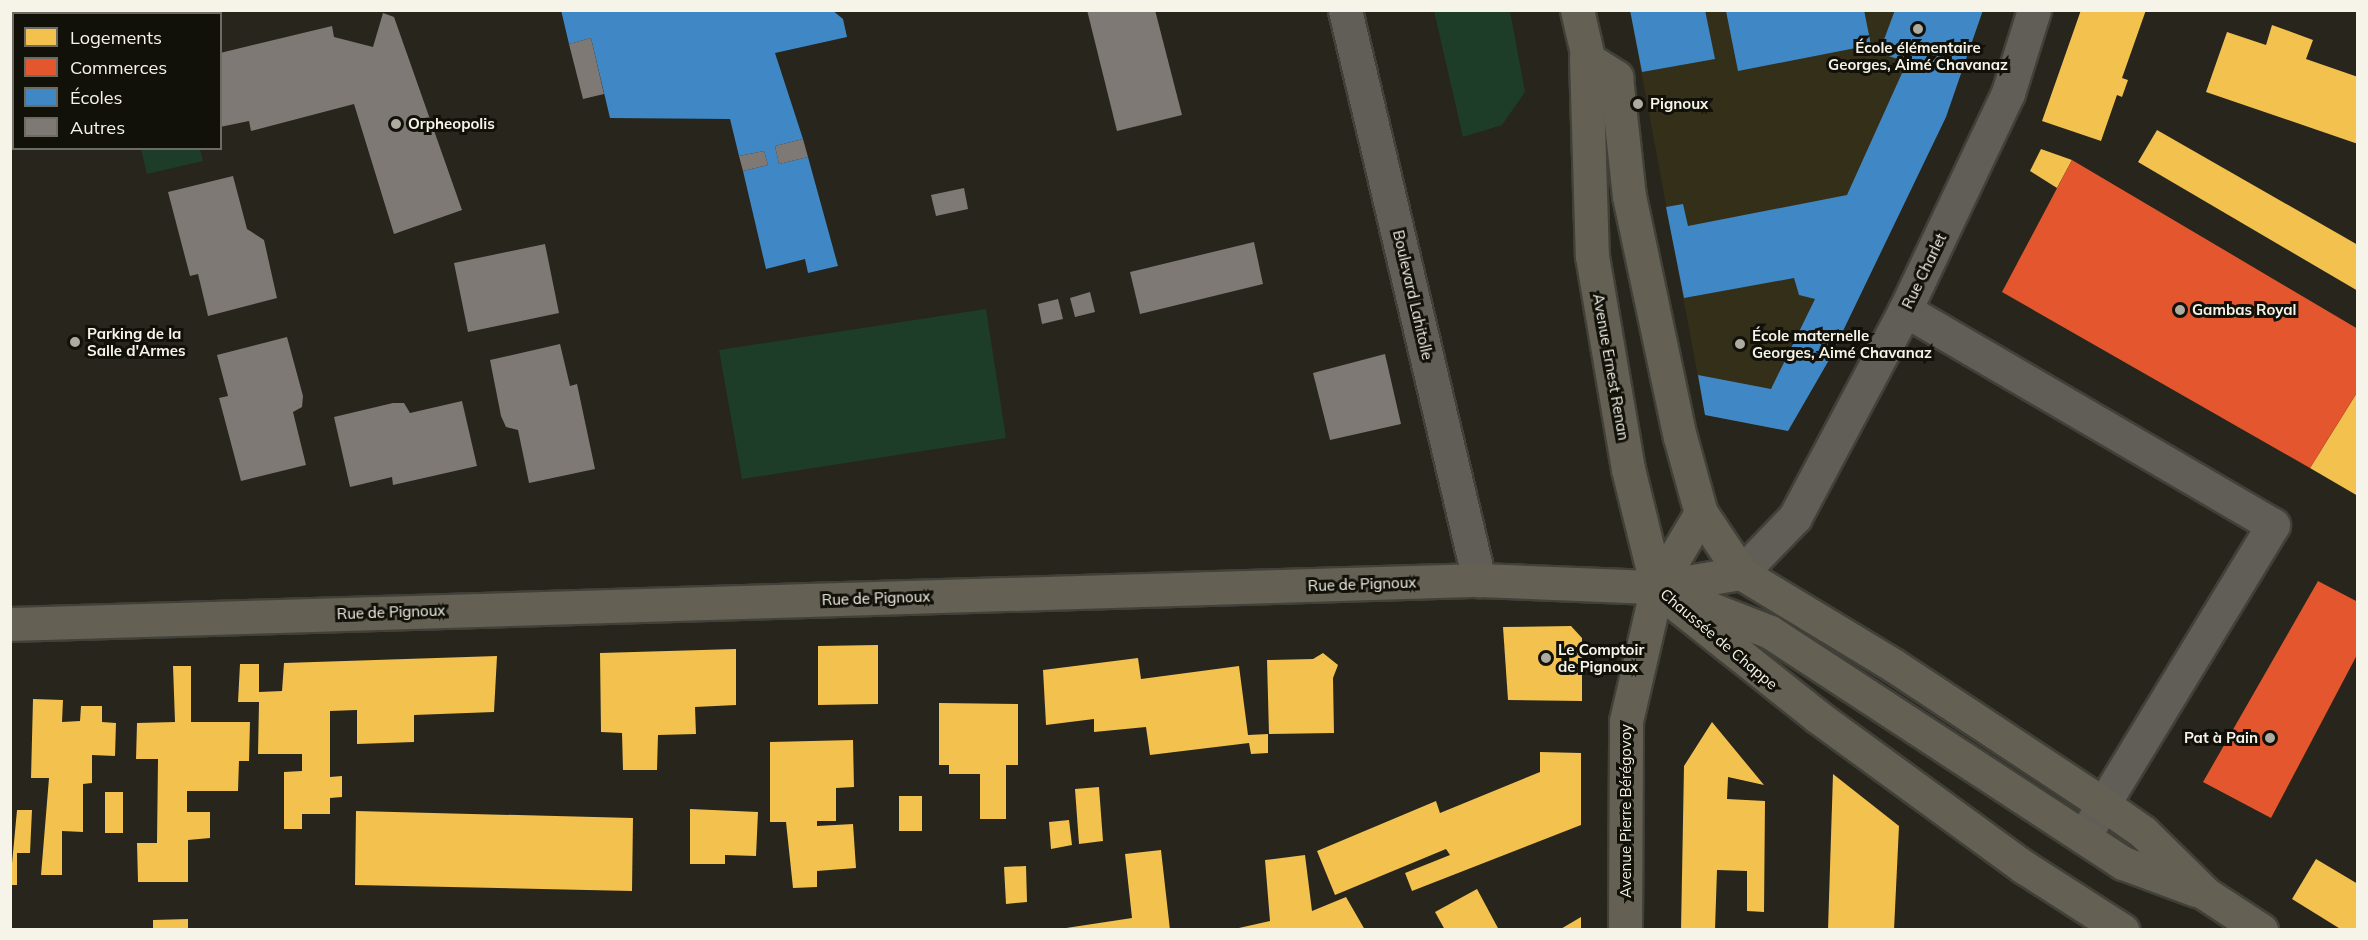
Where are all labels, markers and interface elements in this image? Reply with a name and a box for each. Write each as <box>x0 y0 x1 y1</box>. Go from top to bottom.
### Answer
legend <box>12 12 222 150</box>
marker: École élémentaire Georges, Aimé Chavanaz <box>1911 22 1925 36</box>
text: Logements <box>70 26 162 49</box>
place label: École élémentaire Georges, Aimé Chavanaz <box>1828 38 2008 73</box>
text: Commerces <box>70 56 167 79</box>
text: Écoles <box>70 86 123 109</box>
place label: Pignoux <box>1650 95 1708 113</box>
marker: Pignoux <box>1631 97 1645 111</box>
place label: Orpheopolis <box>408 115 495 133</box>
text: Autres <box>70 116 125 139</box>
marker: Orpheopolis <box>389 117 403 131</box>
street label: Boulevard Lahitolle <box>1389 228 1437 362</box>
street label: Rue Charlet <box>1898 230 1950 312</box>
street label: Avenue Ernest Renan <box>1589 292 1633 442</box>
place label: Gambas Royal <box>2192 301 2296 319</box>
marker: Gambas Royal <box>2173 303 2187 317</box>
place label: Parking de la Salle d'Armes <box>87 324 185 359</box>
place label: École maternelle Georges, Aimé Chavanaz <box>1752 326 1932 361</box>
marker: Parking de la Salle d'Armes <box>68 335 82 349</box>
marker: École maternelle Georges, Aimé Chavanaz <box>1733 337 1747 351</box>
street label: Rue de Pignoux <box>1307 573 1417 595</box>
street label: Chaussée de Chappe <box>1657 585 1781 693</box>
street label: Rue de Pignoux <box>821 587 931 609</box>
street label: Rue de Pignoux <box>336 601 446 623</box>
place label: Le Comptoir de Pignoux <box>1558 640 1644 675</box>
marker: Le Comptoir de Pignoux <box>1539 651 1553 665</box>
street label: Avenue Pierre Bérégovoy <box>1617 724 1635 898</box>
place label: Pat à Pain <box>2184 729 2258 747</box>
marker: Pat à Pain <box>2263 731 2277 745</box>

